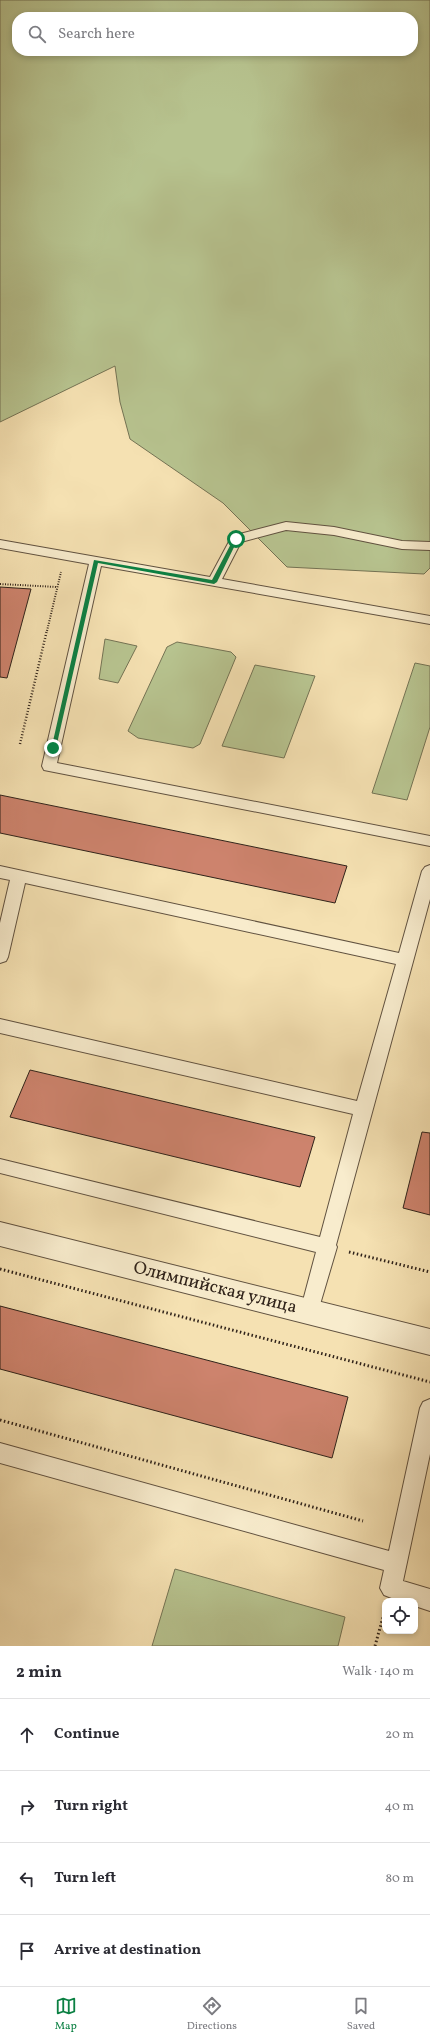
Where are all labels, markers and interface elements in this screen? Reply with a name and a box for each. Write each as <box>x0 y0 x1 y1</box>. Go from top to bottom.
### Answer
search box <box>12 12 418 56</box>
icon: search <box>26 23 48 45</box>
text: Search here <box>58 24 135 45</box>
route start <box>227 530 245 548</box>
route end <box>44 739 62 757</box>
street label: Олимпийская улица <box>131 1256 299 1320</box>
map controls <box>382 1598 418 1634</box>
button: locate <box>382 1598 418 1634</box>
text: 2 min <box>16 1661 62 1684</box>
text: Walk · 140 m <box>342 1663 414 1681</box>
icon: ahead <box>16 1724 38 1746</box>
text: Continue <box>54 1724 119 1745</box>
text: 20 m <box>385 1726 414 1744</box>
icon: right <box>16 1796 38 1818</box>
text: Turn right <box>54 1796 128 1817</box>
text: 40 m <box>385 1798 414 1816</box>
icon: left <box>16 1868 38 1890</box>
text: Turn left <box>54 1868 116 1889</box>
text: 80 m <box>385 1870 414 1888</box>
icon: arrive <box>16 1940 38 1962</box>
text: Arrive at destination <box>54 1940 201 1961</box>
tab: Map <box>55 1995 77 2034</box>
tab: Directions <box>187 1995 237 2034</box>
tab: Saved <box>347 1995 375 2034</box>

